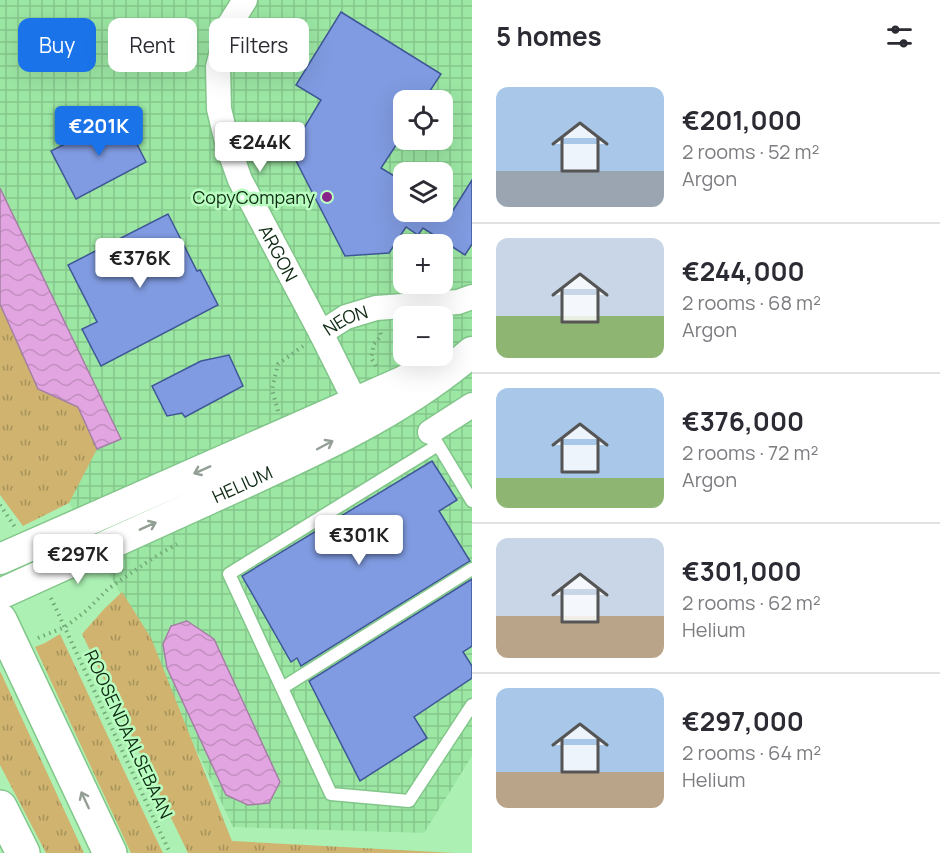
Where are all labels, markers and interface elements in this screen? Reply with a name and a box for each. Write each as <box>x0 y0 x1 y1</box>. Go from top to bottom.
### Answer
chip: Buy <box>18 18 96 72</box>
chip: Rent <box>108 18 197 72</box>
chip: Filters <box>209 18 309 72</box>
text: 5 homes <box>496 18 602 54</box>
icon: filters <box>883 20 916 53</box>
map controls <box>393 90 453 366</box>
button: locate <box>393 90 453 150</box>
text: €201,000 <box>682 102 802 138</box>
pin: €201K <box>57 106 141 157</box>
icon: home <box>544 111 616 183</box>
text: €201K <box>69 112 129 139</box>
pin: €244K <box>218 122 302 173</box>
text: €244K <box>229 128 291 155</box>
text: 2 rooms · 52 m² <box>682 138 819 165</box>
button: layers <box>393 162 453 222</box>
text: Argon <box>682 165 737 192</box>
place label: CopyCompany <box>192 185 316 209</box>
marker: CopyCompany <box>320 190 334 204</box>
street label: ARGON <box>254 221 304 286</box>
button: + <box>393 234 453 294</box>
pin: €376K <box>98 238 182 289</box>
text: €376K <box>109 244 171 271</box>
text: €244,000 <box>682 253 805 289</box>
icon: home <box>544 262 616 334</box>
text: 2 rooms · 68 m² <box>682 289 821 316</box>
street label: NEON <box>318 299 371 341</box>
button: − <box>393 306 453 366</box>
text: Argon <box>682 316 737 343</box>
text: €376,000 <box>682 403 804 439</box>
icon: home <box>544 412 616 484</box>
one-way arrow <box>316 438 334 450</box>
text: 2 rooms · 72 m² <box>682 439 818 466</box>
street label: HELIUM <box>208 460 276 508</box>
one-way arrow <box>194 465 212 476</box>
text: Argon <box>682 466 737 493</box>
pin: €301K <box>317 515 401 566</box>
one-way arrow <box>139 520 157 531</box>
text: €301K <box>329 521 389 548</box>
pin: €297K <box>36 534 120 585</box>
text: €297K <box>47 540 109 567</box>
text: €301,000 <box>682 553 802 589</box>
icon: home <box>544 562 616 634</box>
text: 2 rooms · 62 m² <box>682 589 821 616</box>
text: Helium <box>682 616 746 643</box>
street label: ROOSENDAALSEBAAN <box>79 646 179 822</box>
text: €297,000 <box>682 703 804 739</box>
icon: home <box>544 712 616 784</box>
text: 2 rooms · 64 m² <box>682 739 821 766</box>
text: Helium <box>682 766 746 793</box>
one-way arrow <box>79 792 91 810</box>

